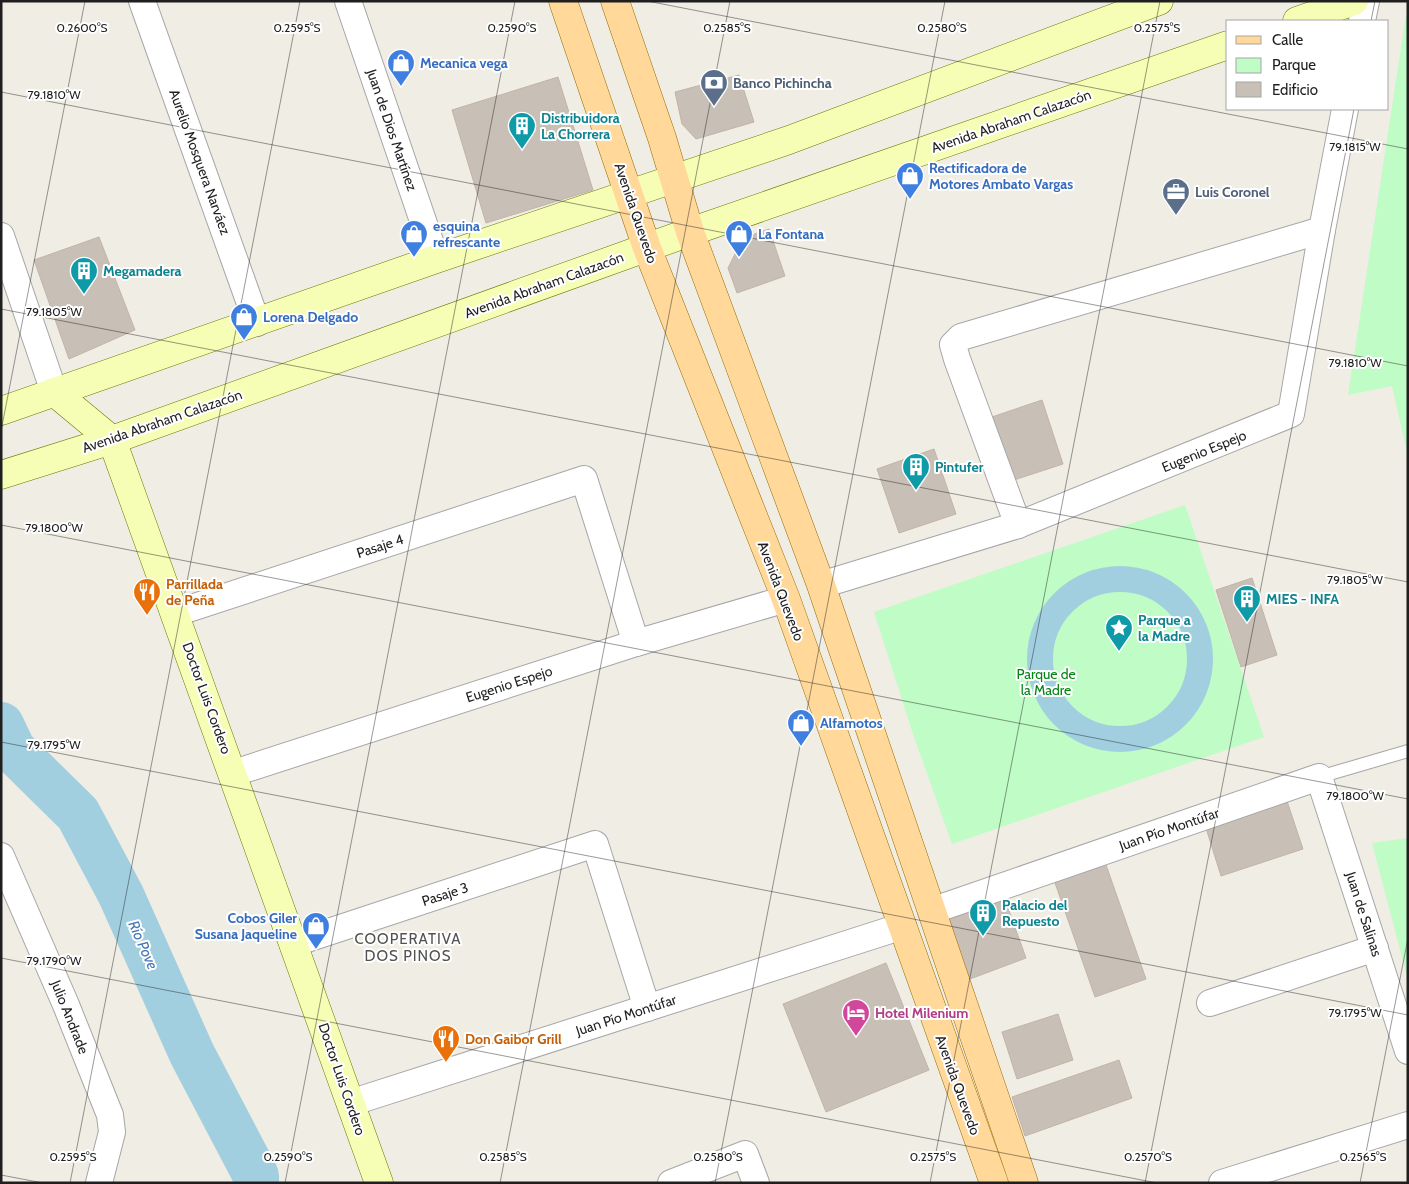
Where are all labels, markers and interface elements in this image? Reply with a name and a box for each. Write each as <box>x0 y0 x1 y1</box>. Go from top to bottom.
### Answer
text: 0.2600°S <box>56 20 108 35</box>
text: 0.2595°S <box>273 20 321 35</box>
text: 0.2590°S <box>487 20 537 35</box>
text: 0.2585°S <box>703 20 751 35</box>
text: 0.2580°S <box>917 20 967 35</box>
text: 0.2575°S <box>1134 20 1180 35</box>
legend <box>1226 20 1389 110</box>
text: Calle <box>1272 31 1303 49</box>
shop icon: Mecanica vega <box>386 48 416 87</box>
place label: Mecanica vega <box>420 54 508 72</box>
text: Parque <box>1272 56 1316 74</box>
street label: Juan de Dios Martínez <box>362 66 421 194</box>
bank icon: Banco Pichincha <box>699 68 729 107</box>
place label: Banco Pichincha <box>733 74 832 92</box>
text: Edificio <box>1272 81 1318 99</box>
street label: Avenida Abraham Calazacón <box>929 85 1094 157</box>
text: 79.1810°W <box>27 87 81 102</box>
street label: Aurelio Mosquera Narváez <box>165 87 235 238</box>
place label: Distribuidora La Chorrera <box>541 109 620 143</box>
building icon: Distribuidora La Chorrera <box>507 111 537 150</box>
text: 79.1815°W <box>1329 139 1381 154</box>
place label: Rectificadora de Motores Ambato Vargas <box>929 159 1073 193</box>
street label: Avenida Quevedo <box>610 160 662 266</box>
shop icon: Rectificadora de Motores Ambato Vargas <box>895 161 925 200</box>
office icon: Luis Coronel <box>1161 177 1191 216</box>
place label: Luis Coronel <box>1195 183 1270 201</box>
place label: esquina refrescante <box>433 217 500 251</box>
shop icon: esquina refrescante <box>399 219 429 258</box>
shop icon: La Fontana <box>724 219 754 258</box>
place label: La Fontana <box>758 225 824 243</box>
street label: Avenida Abraham Calazacón <box>462 248 626 322</box>
building icon: Megamadera <box>69 256 99 295</box>
place label: Megamadera <box>103 262 182 280</box>
shop icon: Lorena Delgado <box>229 302 259 341</box>
text: 79.1805°W <box>26 304 83 319</box>
place label: Lorena Delgado <box>263 308 358 326</box>
text: 79.1810°W <box>1328 355 1382 370</box>
street label: Avenida Abraham Calazacón <box>80 385 245 457</box>
street label: Eugenio Espejo <box>1159 426 1249 476</box>
building icon: Pintufer <box>901 452 931 491</box>
place label: Pintufer <box>935 458 984 476</box>
text: 79.1800°W <box>25 520 83 535</box>
street label: Pasaje 4 <box>354 530 406 562</box>
street label: Avenida Quevedo <box>754 539 808 644</box>
text: 79.1805°W <box>1327 572 1384 587</box>
place label: Parrillada de Peña <box>166 575 223 609</box>
restaurant icon: Parrillada de Peña <box>132 577 162 616</box>
building icon: MIES - INFA <box>1232 584 1262 623</box>
place label: MIES - INFA <box>1266 590 1339 608</box>
place label: Parque a la Madre <box>1138 611 1191 645</box>
place icon: Parque a la Madre <box>1104 613 1134 652</box>
street label: Doctor Luis Cordero <box>178 640 236 757</box>
street label: Eugenio Espejo <box>464 661 555 706</box>
park label: Parque de la Madre <box>1016 665 1076 699</box>
shop icon: Alfamotos <box>786 708 816 747</box>
place label: Alfamotos <box>820 714 883 732</box>
text: 79.1795°W <box>27 737 81 752</box>
text: 79.1800°W <box>1326 788 1384 803</box>
street label: Juan Pío Montúfar <box>1116 803 1222 855</box>
street label: Juan de Salinas <box>1342 868 1386 959</box>
street label: Pasaje 3 <box>419 878 471 910</box>
place label: Palacio del Repuesto <box>1002 896 1068 930</box>
building icon: Palacio del Repuesto <box>968 898 998 937</box>
place label: Cobos Giler Susana Jaqueline <box>195 909 297 943</box>
shop icon: Cobos Giler Susana Jaqueline <box>301 911 331 950</box>
water label: Río Pove <box>124 918 162 972</box>
district label: COOPERATIVA DOS PINOS <box>355 930 461 965</box>
text: 79.1790°W <box>27 953 82 968</box>
street label: Julio Andrade <box>47 977 93 1057</box>
street label: Juan Pío Montúfar <box>573 990 679 1040</box>
hotel icon: Hotel Milenium <box>841 998 871 1037</box>
place label: Hotel Milenium <box>875 1004 968 1022</box>
text: 79.1795°W <box>1328 1005 1382 1020</box>
street label: Doctor Luis Cordero <box>314 1021 370 1138</box>
restaurant icon: Don Gaibor Grill <box>431 1024 461 1063</box>
place label: Don Gaibor Grill <box>465 1030 562 1048</box>
street label: Avenida Quevedo <box>932 1033 985 1138</box>
text: 0.2595°S <box>49 1149 97 1164</box>
text: 0.2590°S <box>263 1149 313 1164</box>
text: 0.2585°S <box>479 1149 527 1164</box>
text: 0.2580°S <box>693 1149 743 1164</box>
text: 0.2575°S <box>910 1149 956 1164</box>
text: 0.2570°S <box>1124 1149 1172 1164</box>
text: 0.2565°S <box>1339 1149 1387 1164</box>

